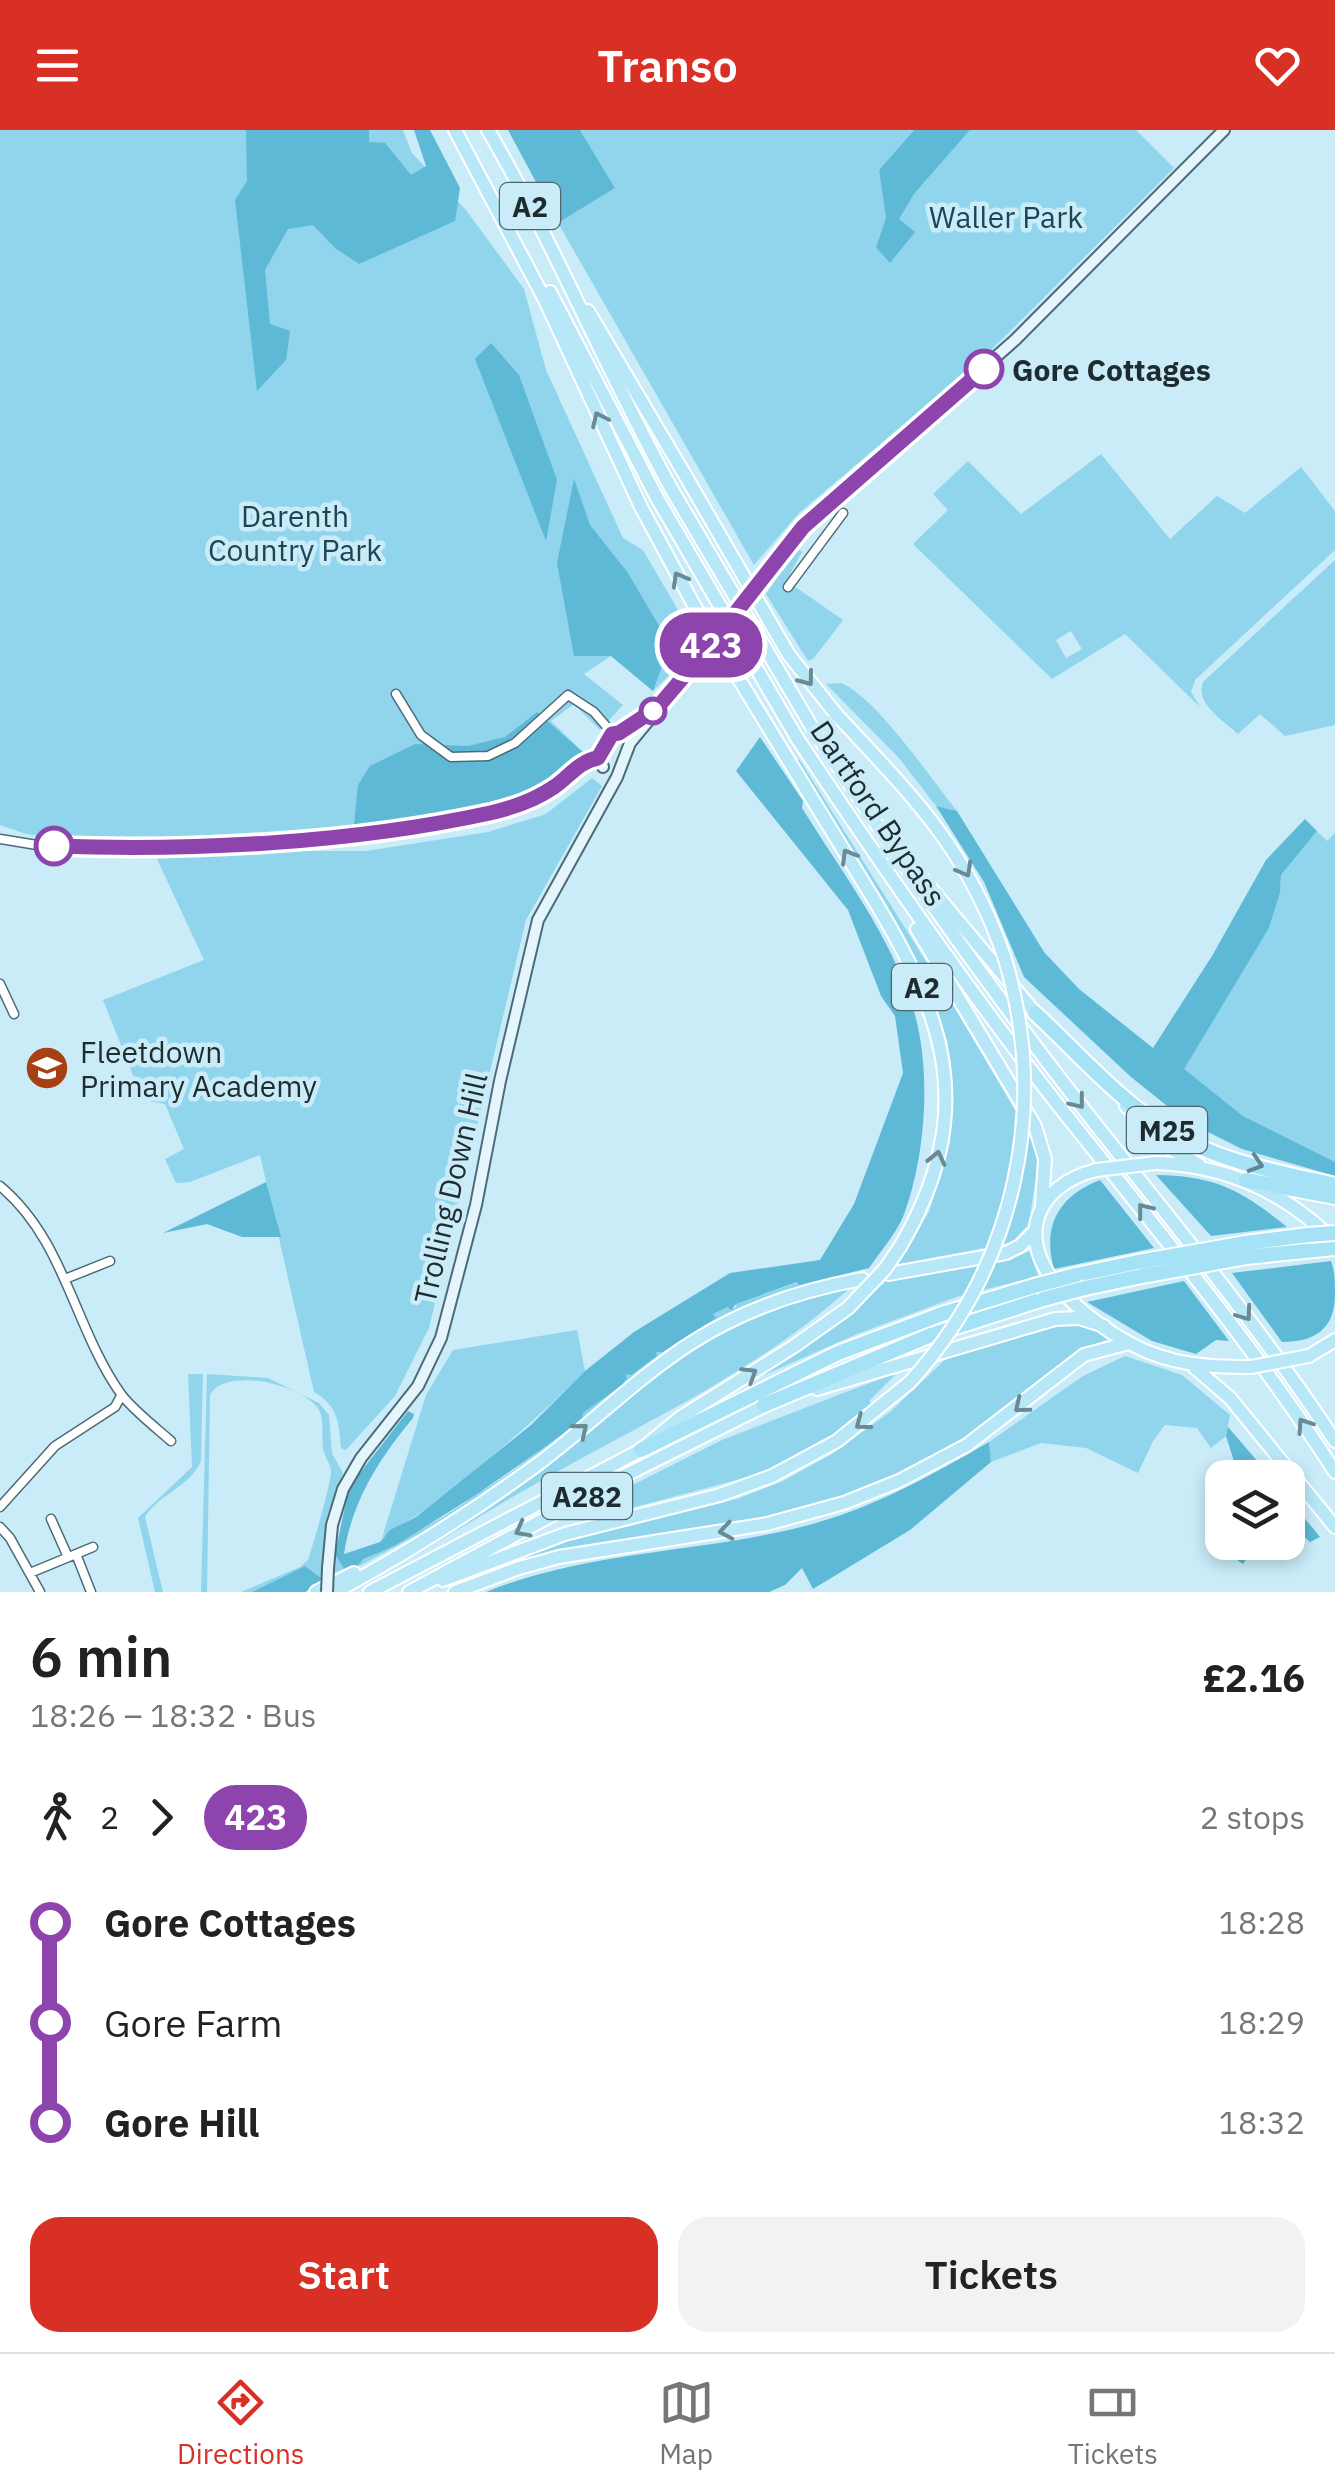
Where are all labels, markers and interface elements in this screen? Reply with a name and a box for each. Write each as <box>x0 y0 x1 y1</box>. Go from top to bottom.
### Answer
text: Transo <box>597 36 738 94</box>
icon: menu <box>30 38 85 93</box>
icon: heart <box>1250 38 1305 93</box>
road number: A2 <box>500 183 560 229</box>
park label: Waller Park <box>929 197 1083 236</box>
marker: Gore Cottages <box>965 350 1003 388</box>
place label: Gore Cottages <box>1012 350 1211 389</box>
one-way arrow <box>592 411 612 429</box>
park label: Darenth Country Park <box>208 496 382 569</box>
one-way arrow <box>672 572 692 590</box>
line badge: 423 <box>654 612 768 678</box>
text: 423 <box>679 622 743 668</box>
one-way arrow <box>795 668 812 686</box>
unlabelled marker <box>640 698 666 724</box>
street label: Dartford Bypass <box>802 713 956 913</box>
unlabelled marker <box>35 827 73 865</box>
one-way arrow <box>841 849 860 867</box>
one-way arrow <box>952 859 972 877</box>
road number: A2 <box>892 964 952 1010</box>
place label: Fleetdown Primary Academy <box>80 1032 317 1105</box>
school or university icon: Fleetdown Primary Academy <box>24 1045 70 1091</box>
street label: Trolling Down Hill <box>404 1069 496 1307</box>
one-way arrow <box>1066 1090 1084 1108</box>
road number: M25 <box>1127 1107 1207 1153</box>
one-way arrow <box>925 1149 946 1166</box>
one-way arrow <box>1247 1152 1264 1173</box>
one-way arrow <box>1138 1203 1155 1221</box>
one-way arrow <box>1234 1303 1251 1321</box>
one-way arrow <box>739 1368 757 1387</box>
one-way arrow <box>1015 1394 1033 1411</box>
one-way arrow <box>855 1411 873 1428</box>
one-way arrow <box>1298 1418 1316 1436</box>
one-way arrow <box>570 1424 588 1442</box>
map controls <box>1205 1460 1305 1560</box>
button: layers <box>1205 1460 1305 1560</box>
road number: A282 <box>542 1473 632 1519</box>
one-way arrow <box>514 1518 532 1537</box>
one-way arrow <box>718 1519 734 1540</box>
text: 6 min <box>30 1621 172 1692</box>
text: £2.16 <box>1203 1653 1305 1702</box>
text: 18:26 – 18:32 · Bus <box>30 1694 316 1736</box>
icon: walk <box>30 1790 85 1845</box>
icon: forward <box>134 1790 189 1845</box>
text: 423 <box>224 1794 287 1840</box>
text: 2 <box>100 1796 119 1838</box>
text: 2 stops <box>1200 1796 1305 1838</box>
text: Gore Cottages <box>104 1898 356 1947</box>
text: 18:28 <box>1219 1901 1305 1943</box>
text: Gore Farm <box>104 1998 282 2047</box>
text: 18:29 <box>1219 2001 1305 2043</box>
text: Gore Hill <box>104 2098 259 2147</box>
text: 18:32 <box>1219 2101 1305 2143</box>
button: Start <box>30 2217 658 2332</box>
button: Tickets <box>678 2217 1305 2332</box>
tab: Directions <box>177 2375 304 2472</box>
tab: Map <box>659 2375 714 2472</box>
tab: Tickets <box>1068 2375 1158 2472</box>

